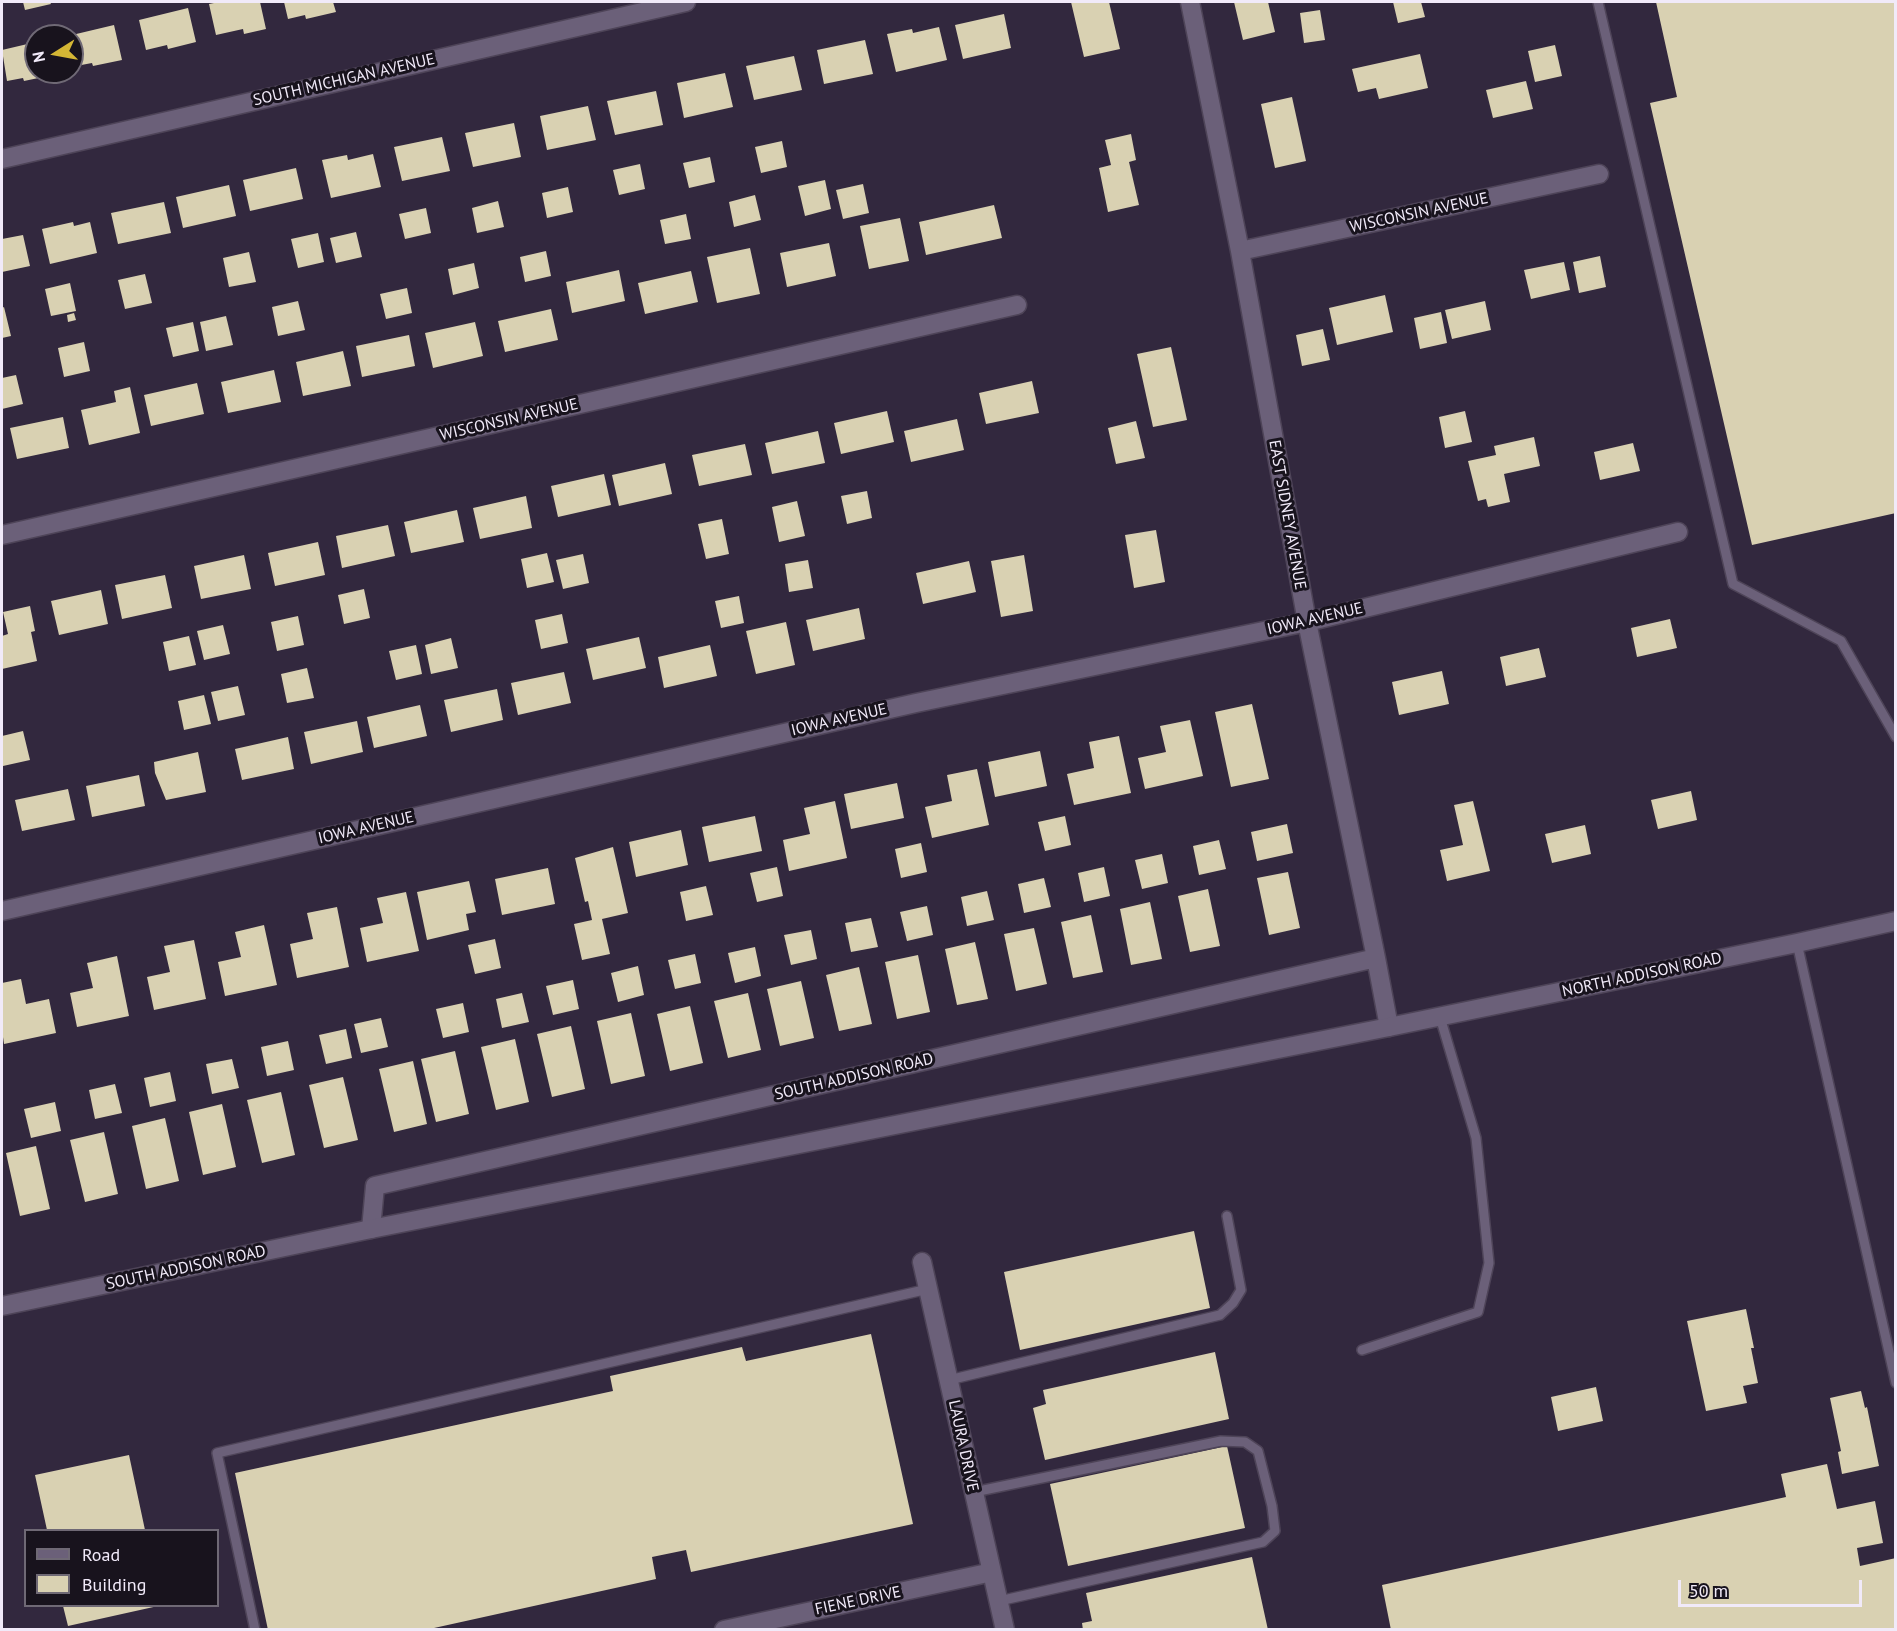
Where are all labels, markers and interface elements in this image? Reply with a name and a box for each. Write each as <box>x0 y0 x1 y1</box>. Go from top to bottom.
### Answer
north arrow <box>24 24 84 84</box>
text: N <box>27 50 49 64</box>
street label: SOUTH MICHIGAN AVENUE <box>251 50 437 110</box>
street label: WISCONSIN AVENUE <box>1348 189 1490 237</box>
street label: WISCONSIN AVENUE <box>438 395 580 445</box>
street label: EAST SIDNEY AVENUE <box>1264 439 1310 591</box>
street label: IOWA AVENUE <box>1265 599 1365 639</box>
street label: IOWA AVENUE <box>789 700 889 740</box>
street label: IOWA AVENUE <box>316 808 416 848</box>
street label: NORTH ADDISON ROAD <box>1560 949 1724 1001</box>
street label: SOUTH ADDISON ROAD <box>773 1049 935 1105</box>
street label: SOUTH ADDISON ROAD <box>105 1242 267 1294</box>
street label: LAURA DRIVE <box>944 1398 982 1494</box>
legend <box>24 1529 219 1607</box>
text: Road <box>82 1543 120 1566</box>
scale bar <box>1681 1568 1866 1606</box>
text: Building <box>82 1573 146 1596</box>
text: 50 m <box>1689 1579 1728 1602</box>
street label: FIENE DRIVE <box>813 1583 903 1619</box>

